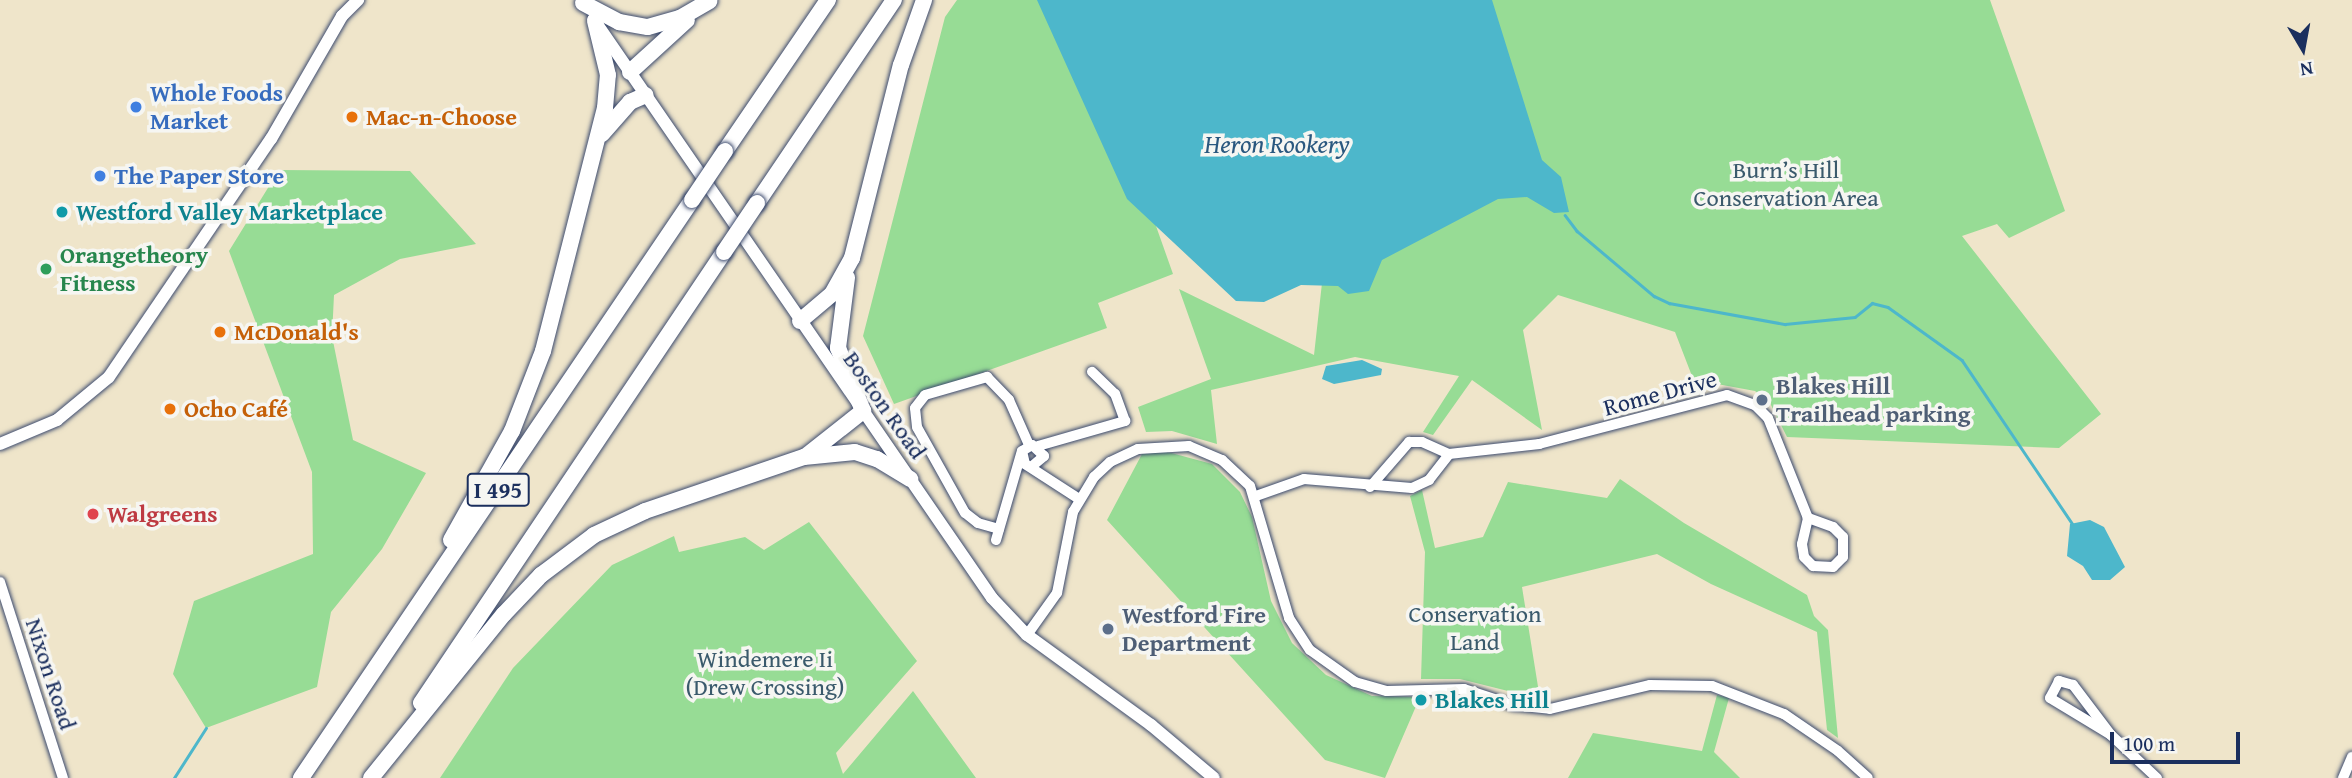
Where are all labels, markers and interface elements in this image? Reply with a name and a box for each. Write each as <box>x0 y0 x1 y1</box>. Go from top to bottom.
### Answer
north arrow <box>2268 14 2338 84</box>
text: N <box>2298 55 2315 85</box>
place label: Whole Foods Market <box>150 79 283 135</box>
marker: Whole Foods Market <box>128 99 144 115</box>
place label: Mac-n-Choose <box>366 103 517 131</box>
marker: Mac-n-Choose <box>344 109 360 125</box>
water label: Heron Rookery <box>1204 128 1350 160</box>
park label: Burn’s Hill Conservation Area <box>1693 156 1879 212</box>
place label: The Paper Store <box>114 162 284 190</box>
marker: The Paper Store <box>92 168 108 184</box>
place label: Westford Valley Marketplace <box>76 198 383 226</box>
marker: Westford Valley Marketplace <box>54 204 70 220</box>
place label: Orangetheory Fitness <box>60 241 208 297</box>
marker: Orangetheory Fitness <box>38 261 54 277</box>
place label: McDonald's <box>234 318 359 346</box>
marker: McDonald's <box>212 324 228 340</box>
street label: Boston Road <box>837 346 933 464</box>
street label: Rome Drive <box>1600 364 1720 422</box>
place label: Blakes Hill Trailhead parking <box>1776 372 1970 428</box>
marker: Blakes Hill Trailhead parking <box>1754 392 1770 408</box>
place label: Ocho Café <box>184 395 288 423</box>
marker: Ocho Café <box>162 401 178 417</box>
road number: I 495 <box>466 470 530 510</box>
place label: Walgreens <box>107 500 218 528</box>
marker: Walgreens <box>85 506 101 522</box>
park label: Conservation Land <box>1408 600 1542 656</box>
place label: Westford Fire Department <box>1122 601 1266 657</box>
street label: Nixon Road <box>19 615 83 733</box>
marker: Westford Fire Department <box>1100 621 1116 637</box>
park label: Windemere Ii (Drew Crossing) <box>685 645 845 701</box>
place label: Blakes Hill <box>1435 686 1549 714</box>
marker: Blakes Hill <box>1413 692 1429 708</box>
scale bar <box>2114 718 2244 762</box>
text: 100 m <box>2123 728 2175 759</box>

